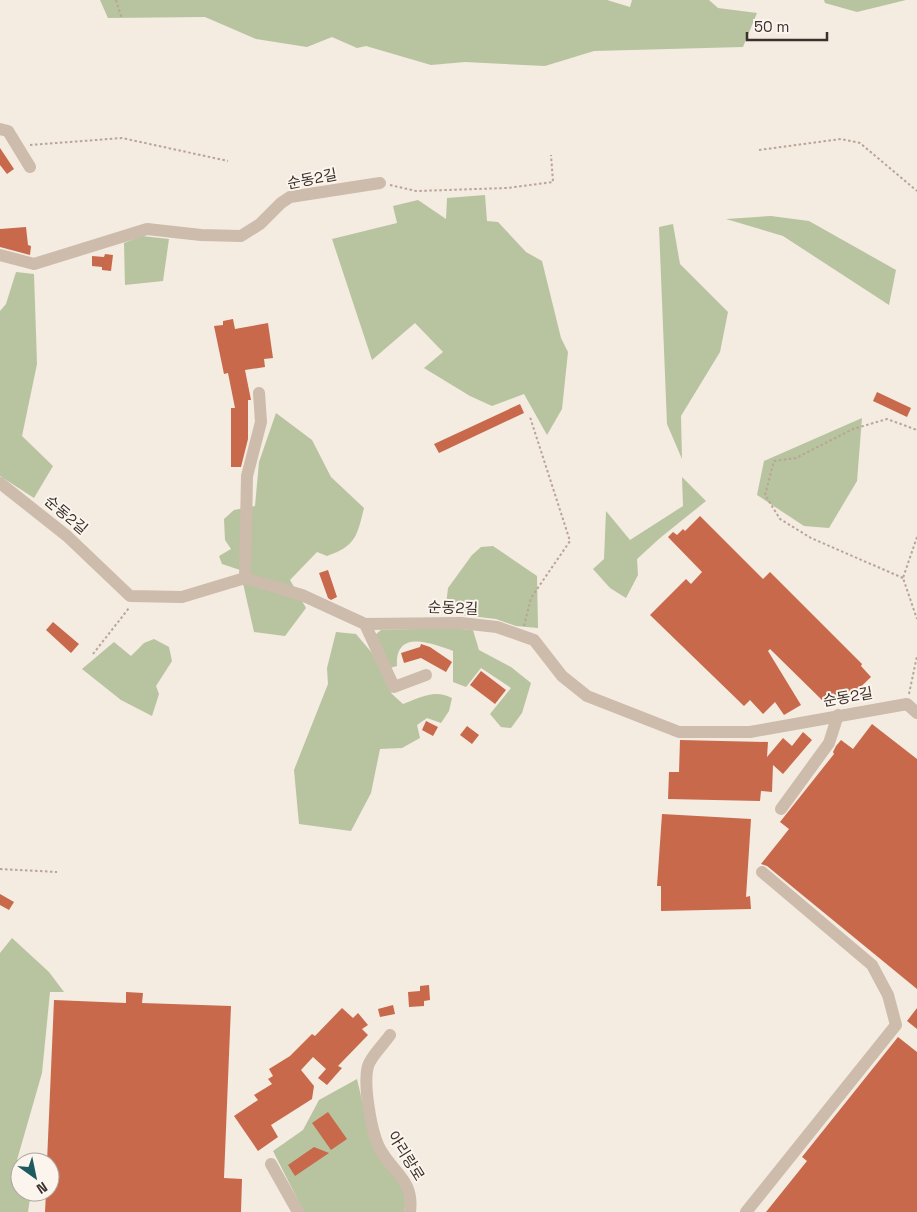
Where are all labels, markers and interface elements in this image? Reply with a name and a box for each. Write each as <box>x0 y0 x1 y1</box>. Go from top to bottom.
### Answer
scale bar <box>747 10 827 42</box>
text: 50 m <box>754 17 789 36</box>
street label: 순동2길 <box>285 164 338 193</box>
street label: 순동2길 <box>41 491 92 538</box>
street label: 순동2길 <box>427 597 479 618</box>
street label: 순동2길 <box>821 683 874 710</box>
street label: 아리랑로 <box>384 1127 429 1184</box>
north arrow <box>10 1152 60 1202</box>
text: N <box>33 1178 51 1198</box>

